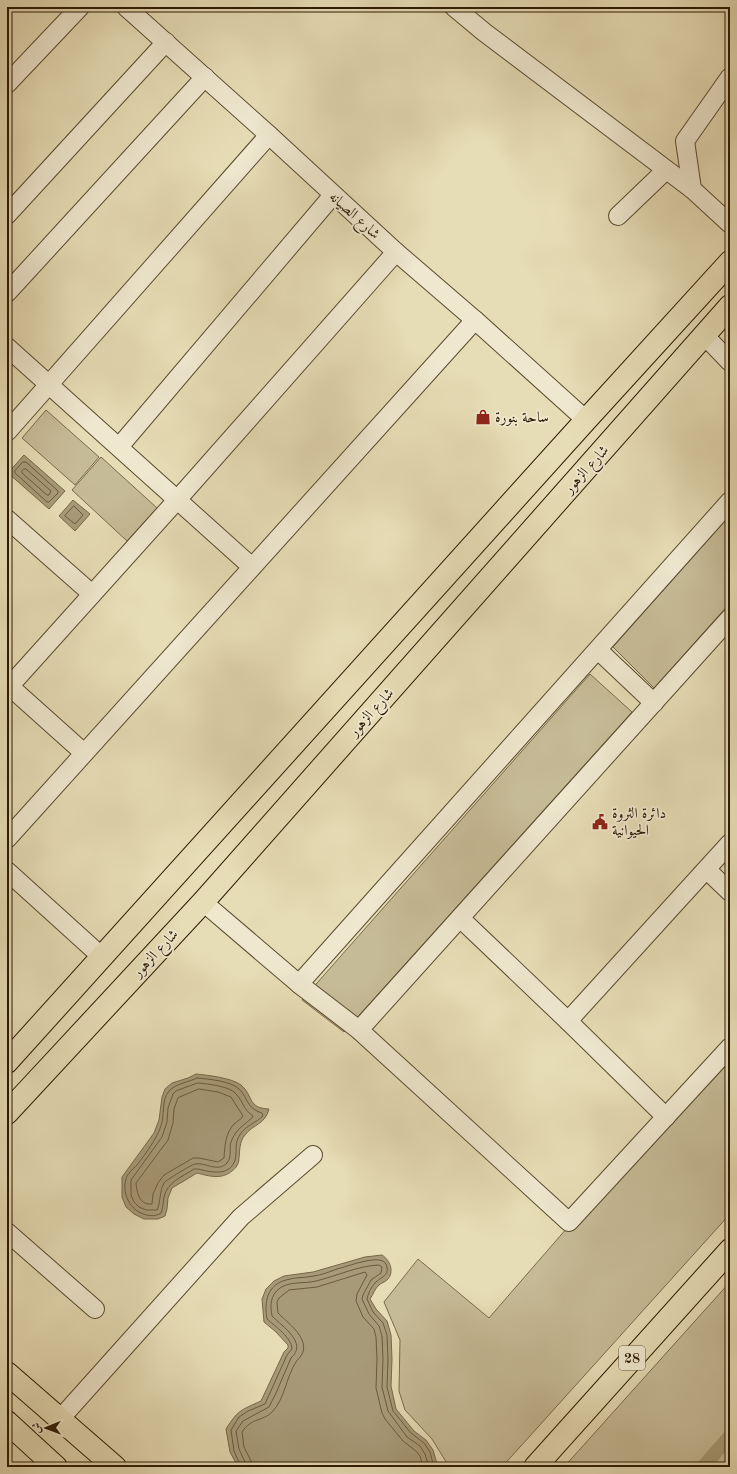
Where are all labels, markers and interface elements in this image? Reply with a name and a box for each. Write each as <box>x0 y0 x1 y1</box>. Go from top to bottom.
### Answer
street label: شارع الصيانه <box>323 190 382 246</box>
shop icon: ساحة بنورة <box>474 408 492 426</box>
place label: ساحة بنورة <box>495 411 549 426</box>
street label: شارع الزهور <box>560 442 615 501</box>
street label: شارع الزهور <box>345 685 400 744</box>
place label: دائرة الثروة الحيوانية <box>612 807 666 839</box>
public building icon: دائرة الثروة الحيوانية <box>591 813 609 831</box>
street label: شارع الزهور <box>128 927 185 985</box>
road number: 28 <box>619 1346 645 1370</box>
north arrow <box>26 1408 66 1448</box>
text: ش <box>32 1423 43 1434</box>

